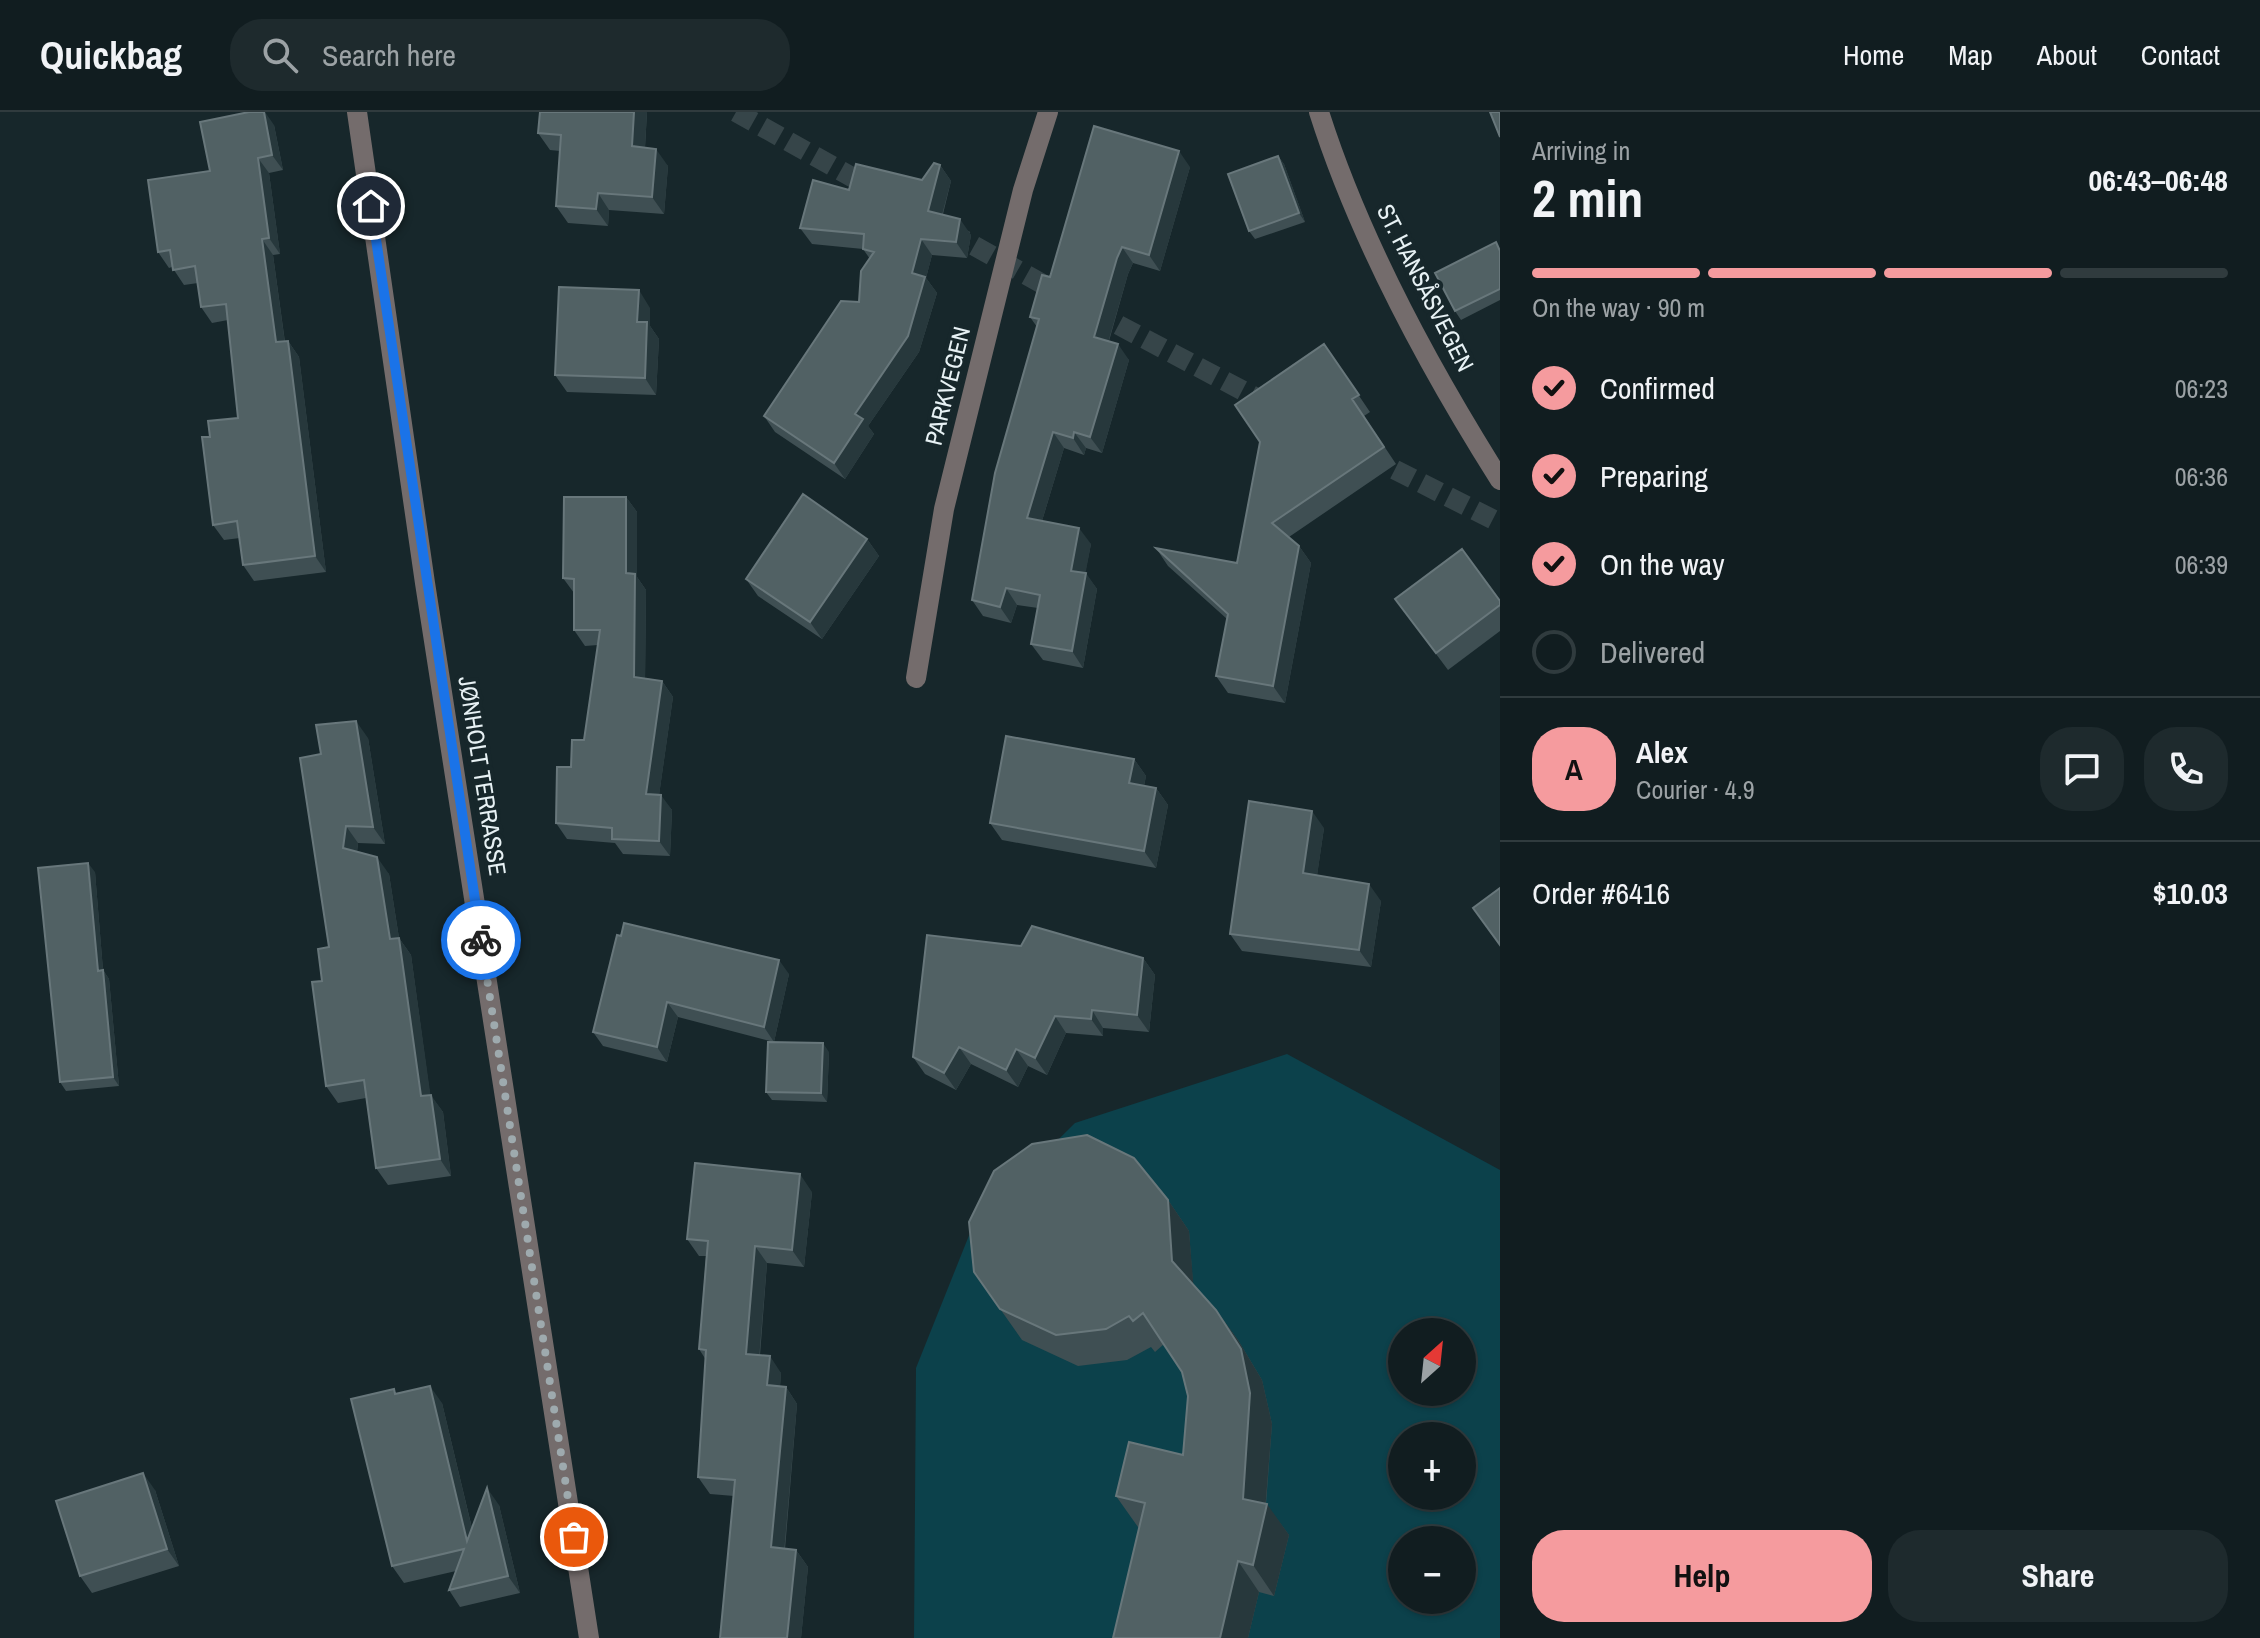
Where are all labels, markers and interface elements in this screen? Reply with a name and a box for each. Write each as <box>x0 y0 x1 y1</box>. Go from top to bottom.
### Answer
search box <box>230 19 790 91</box>
text: Quickbag <box>40 30 182 81</box>
icon: search <box>258 33 302 77</box>
text: Search here <box>322 35 456 75</box>
text: Home <box>1843 36 1904 74</box>
text: Map <box>1948 36 1993 74</box>
text: About <box>2037 36 2097 74</box>
text: Contact <box>2141 36 2220 74</box>
text: Arriving in <box>1532 133 1630 168</box>
text: 06:43–06:48 <box>2089 160 2228 200</box>
text: 2 min <box>1532 163 1643 233</box>
pin <box>337 172 405 240</box>
icon: home <box>349 184 393 228</box>
street label: ST. HANSÅSVEGEN <box>1370 198 1482 377</box>
text: On the way · 90 m <box>1532 290 1705 325</box>
street label: PARKVEGEN <box>917 323 977 448</box>
icon: check <box>1532 366 1576 410</box>
text: Confirmed <box>1600 368 1715 408</box>
text: 06:23 <box>2175 371 2228 406</box>
icon: check <box>1532 454 1576 498</box>
text: Preparing <box>1600 456 1708 496</box>
text: 06:36 <box>2175 459 2228 494</box>
icon: check <box>1532 542 1576 586</box>
text: On the way <box>1600 544 1724 584</box>
text: 06:39 <box>2175 547 2228 582</box>
text: Delivered <box>1600 632 1705 672</box>
street label: JØNHOLT TERRASSE <box>451 674 515 878</box>
button: chat <box>2040 727 2124 811</box>
button: phone <box>2144 727 2228 811</box>
text: Alex <box>1636 732 1688 772</box>
text: A <box>1565 749 1583 789</box>
text: Courier · 4.9 <box>1636 772 1755 807</box>
text: Order #6416 <box>1532 873 1670 913</box>
text: $10.03 <box>2153 873 2228 913</box>
courier <box>441 900 521 980</box>
icon: bike <box>459 918 503 962</box>
north arrow <box>1388 1318 1476 1406</box>
map controls <box>1388 1318 1476 1614</box>
button: + <box>1388 1422 1476 1510</box>
pin <box>540 1503 608 1571</box>
icon: bag <box>552 1515 596 1559</box>
button: − <box>1388 1526 1476 1614</box>
button: Help <box>1532 1530 1872 1622</box>
button: Share <box>1888 1530 2228 1622</box>

